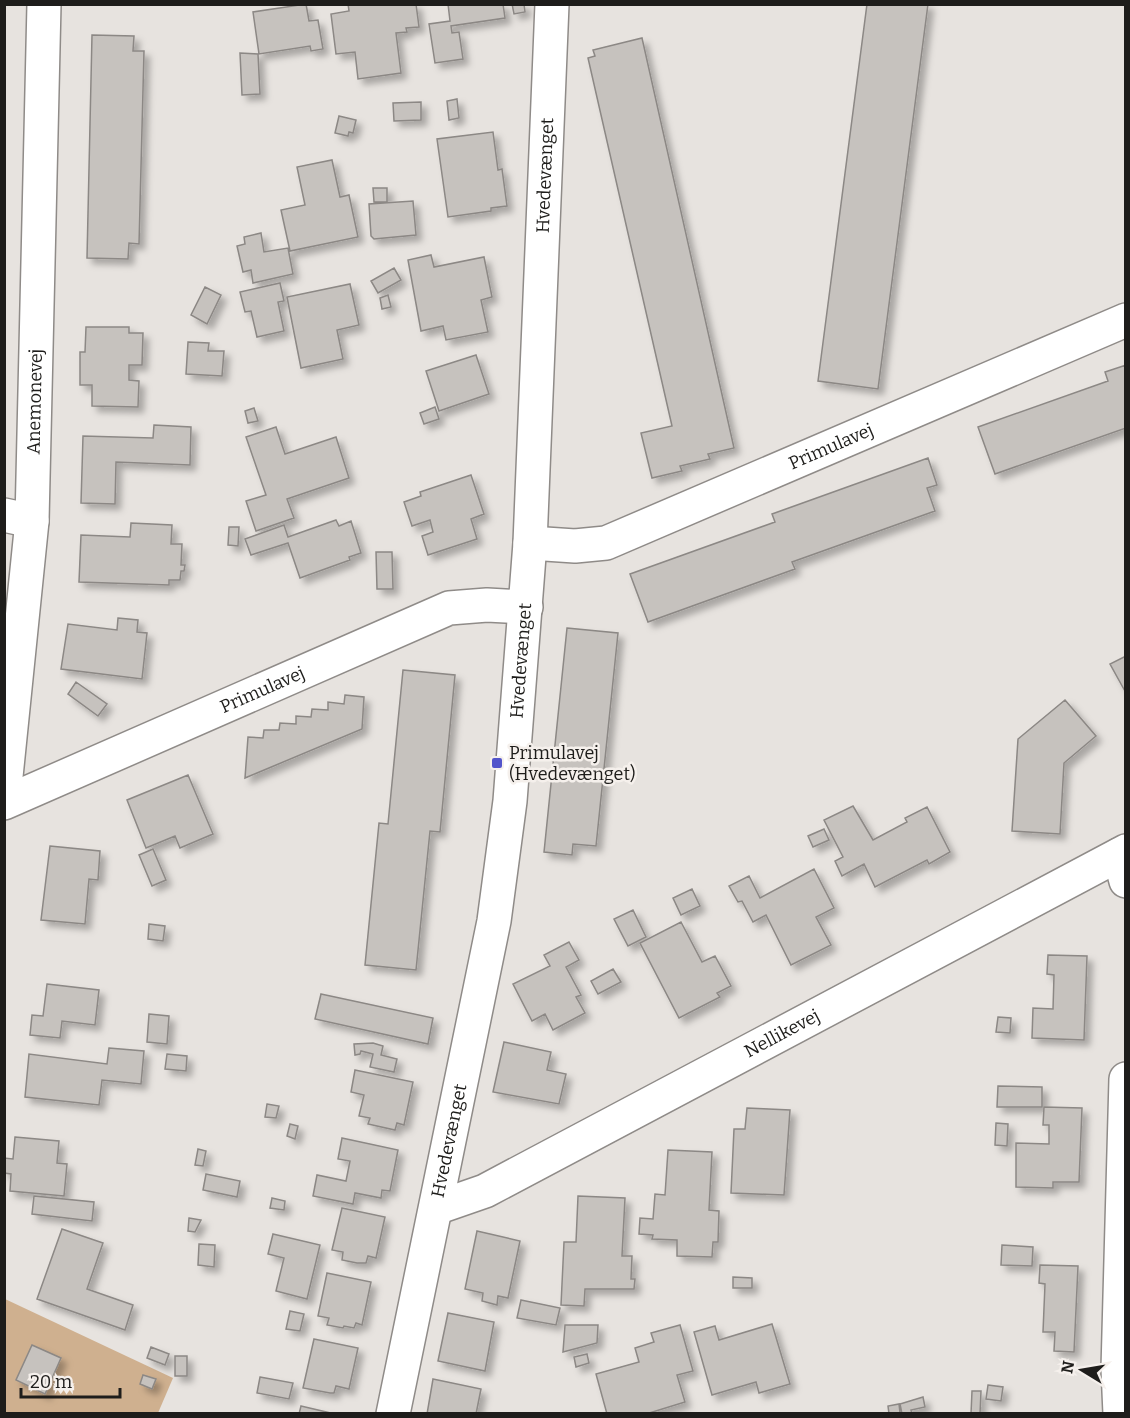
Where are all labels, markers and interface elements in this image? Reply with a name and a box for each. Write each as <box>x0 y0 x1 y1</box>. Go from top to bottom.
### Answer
street label: Hvedevænget <box>532 117 558 234</box>
street label: Anemonevej <box>23 348 47 455</box>
street label: Primulavej <box>785 419 877 474</box>
street label: Hvedevænget <box>505 602 536 719</box>
street label: Primulavej <box>217 662 308 718</box>
place label: Primulavej (Hvedevænget) <box>509 742 636 785</box>
marker: Primulavej (Hvedevænget) <box>490 756 504 770</box>
street label: Nellikevej <box>740 1005 823 1062</box>
street label: Hvedevænget <box>427 1081 471 1199</box>
north arrow <box>1052 1340 1112 1400</box>
text: N <box>1057 1359 1078 1375</box>
scale bar <box>21 1361 120 1399</box>
text: 20 m <box>30 1371 72 1393</box>

